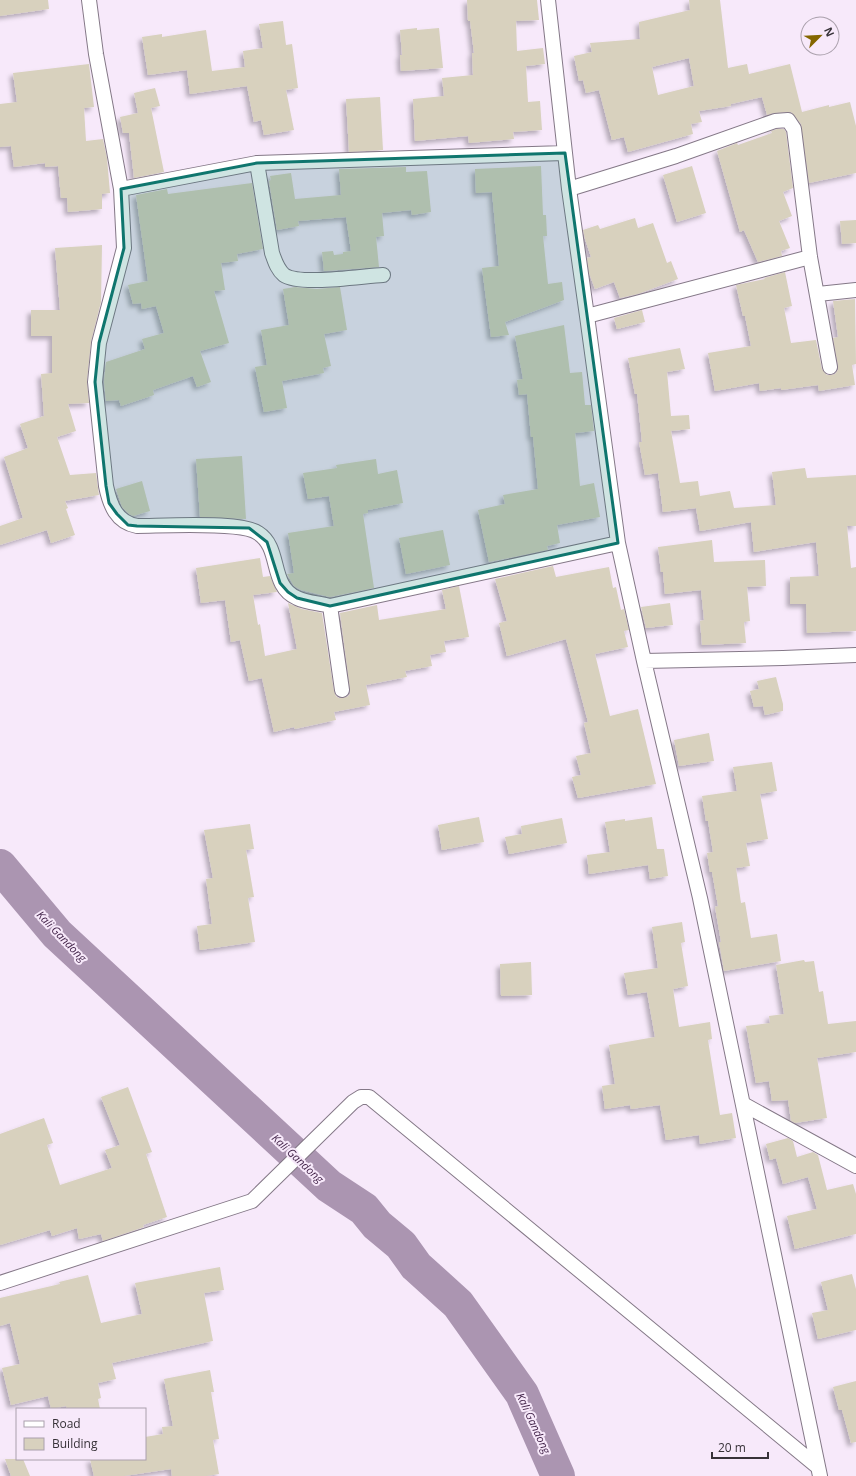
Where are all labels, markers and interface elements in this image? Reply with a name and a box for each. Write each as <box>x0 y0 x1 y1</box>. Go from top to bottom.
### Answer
north arrow <box>800 16 840 56</box>
text: N <box>821 25 838 39</box>
water label: Kali Gandong <box>34 907 91 966</box>
water label: Kali Gandong <box>269 1130 328 1187</box>
water label: Kali Gandong <box>513 1390 555 1457</box>
legend <box>16 1408 146 1460</box>
text: Road <box>52 1415 81 1432</box>
scale bar <box>712 1434 768 1460</box>
text: Building <box>52 1435 98 1452</box>
text: 20 m <box>718 1439 746 1456</box>

